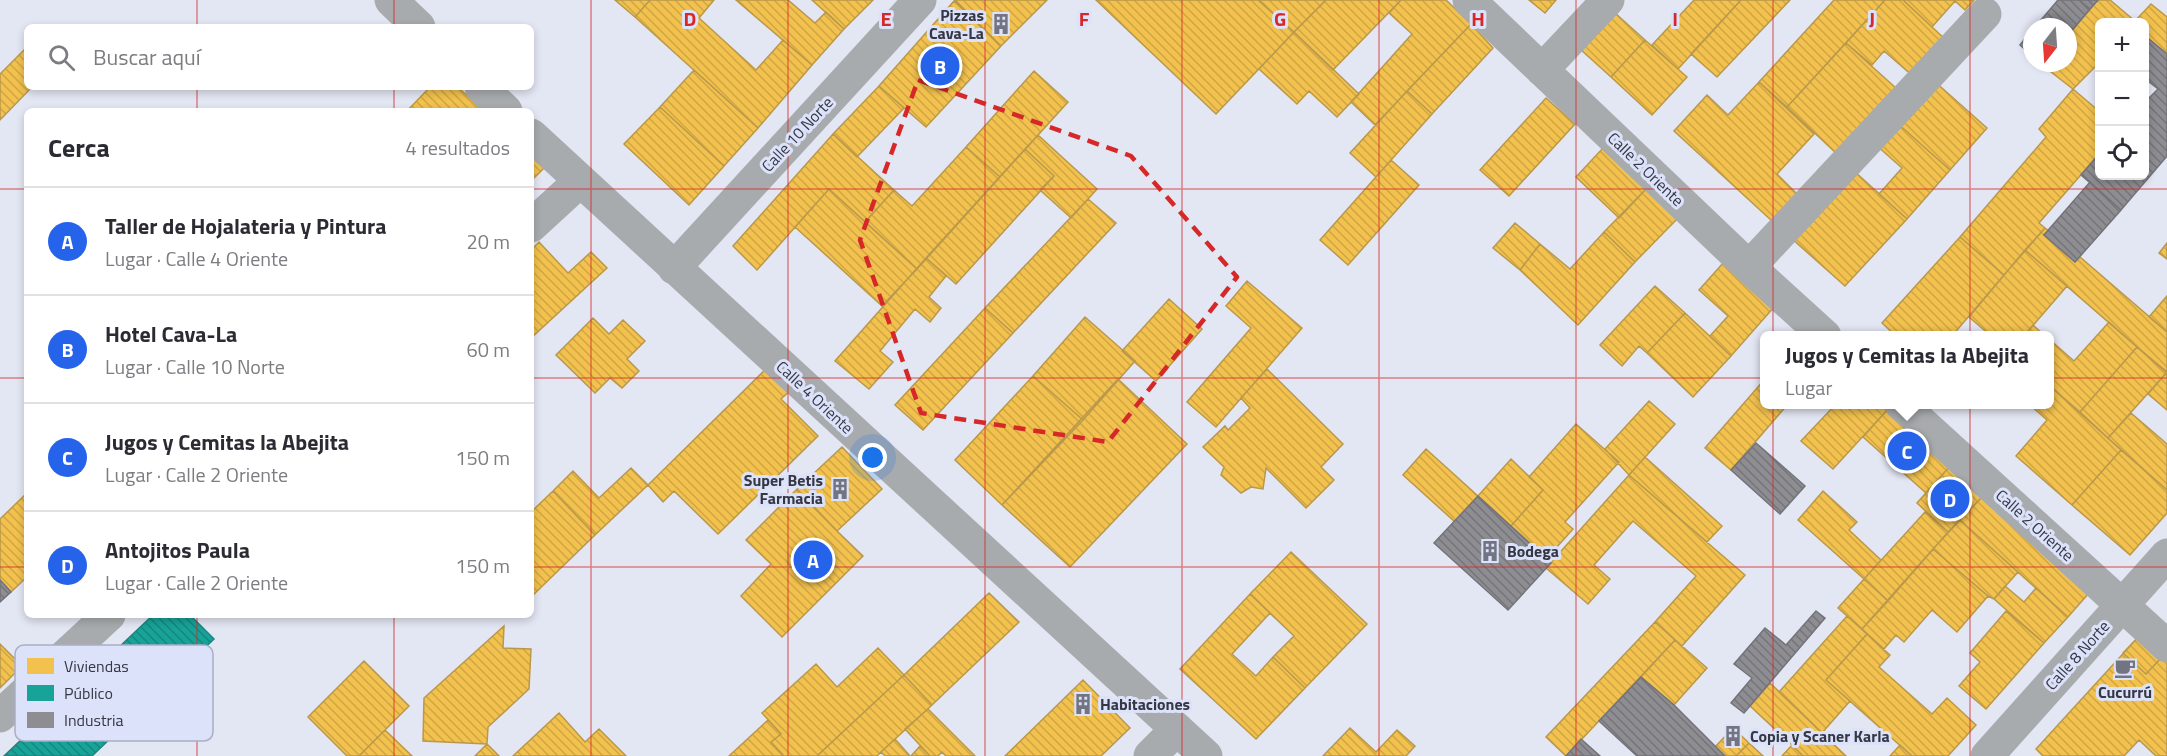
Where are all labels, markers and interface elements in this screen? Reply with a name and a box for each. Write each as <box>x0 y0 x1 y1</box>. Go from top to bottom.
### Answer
text: D <box>684 3 696 34</box>
text: E <box>880 3 892 34</box>
place label: Pizzas Cava-La <box>929 3 984 45</box>
text: F <box>1079 3 1090 34</box>
text: G <box>1274 3 1286 34</box>
text: H <box>1471 3 1485 34</box>
text: I <box>1672 3 1678 34</box>
text: J <box>1869 3 1875 34</box>
building icon: Pizzas Cava-La <box>989 12 1013 36</box>
north arrow <box>2023 18 2077 72</box>
map controls <box>2095 18 2149 180</box>
button: + <box>2095 18 2149 72</box>
search box <box>24 24 534 90</box>
text: Buscar aquí <box>93 40 201 74</box>
icon: search <box>45 41 78 74</box>
pin: B <box>920 44 960 88</box>
button: − <box>2095 72 2149 126</box>
street label: Calle 10 Norte <box>756 91 838 177</box>
street label: Calle 2 Oriente <box>1602 126 1690 212</box>
button: locate <box>2095 126 2149 180</box>
text: Cerca <box>48 128 110 167</box>
text: 4 resultados <box>406 132 510 163</box>
text: Taller de Hojalateria y Pintura <box>105 209 387 243</box>
text: A <box>61 226 74 257</box>
text: 20 m <box>466 226 510 257</box>
text: Lugar · Calle 4 Oriente <box>105 243 288 274</box>
text: Hotel Cava-La <box>105 317 237 351</box>
popup <box>1760 331 2054 409</box>
text: B <box>61 334 74 365</box>
text: 60 m <box>466 334 510 365</box>
text: Jugos y Cemitas la Abejita <box>1785 338 2029 372</box>
text: Lugar · Calle 10 Norte <box>105 351 285 382</box>
street label: Calle 4 Oriente <box>771 355 859 439</box>
text: Lugar <box>1785 372 1832 403</box>
text: Jugos y Cemitas la Abejita <box>105 425 349 459</box>
pin: C <box>1888 428 1926 474</box>
text: C <box>62 442 73 473</box>
text: 150 m <box>455 442 510 473</box>
your location <box>858 443 887 472</box>
text: Lugar · Calle 2 Oriente <box>105 459 288 490</box>
place label: Super Betis Farmacia <box>744 468 823 510</box>
pin: D <box>1930 476 1970 522</box>
building icon: Super Betis Farmacia <box>828 477 852 501</box>
street label: Calle 2 Oriente <box>1991 483 2079 567</box>
text: Antojitos Paula <box>105 533 250 567</box>
pin: A <box>794 538 832 582</box>
building icon: Bodega <box>1478 539 1502 563</box>
place label: Bodega <box>1507 539 1559 563</box>
text: D <box>61 550 74 581</box>
text: 150 m <box>455 550 510 581</box>
text: Lugar · Calle 2 Oriente <box>105 567 288 598</box>
street label: Calle 8 Norte <box>2039 615 2115 695</box>
legend <box>15 645 213 741</box>
text: Viviendas <box>64 654 129 678</box>
cafe icon: Cucurrú <box>2113 656 2137 680</box>
place label: Cucurrú <box>2098 680 2152 704</box>
text: Público <box>64 681 113 705</box>
building icon: Habitaciones <box>1071 692 1095 716</box>
place label: Habitaciones <box>1100 692 1190 716</box>
text: Industria <box>64 708 124 732</box>
building icon: Copia y Scaner Karla <box>1721 724 1745 748</box>
place label: Copia y Scaner Karla <box>1750 724 1890 748</box>

